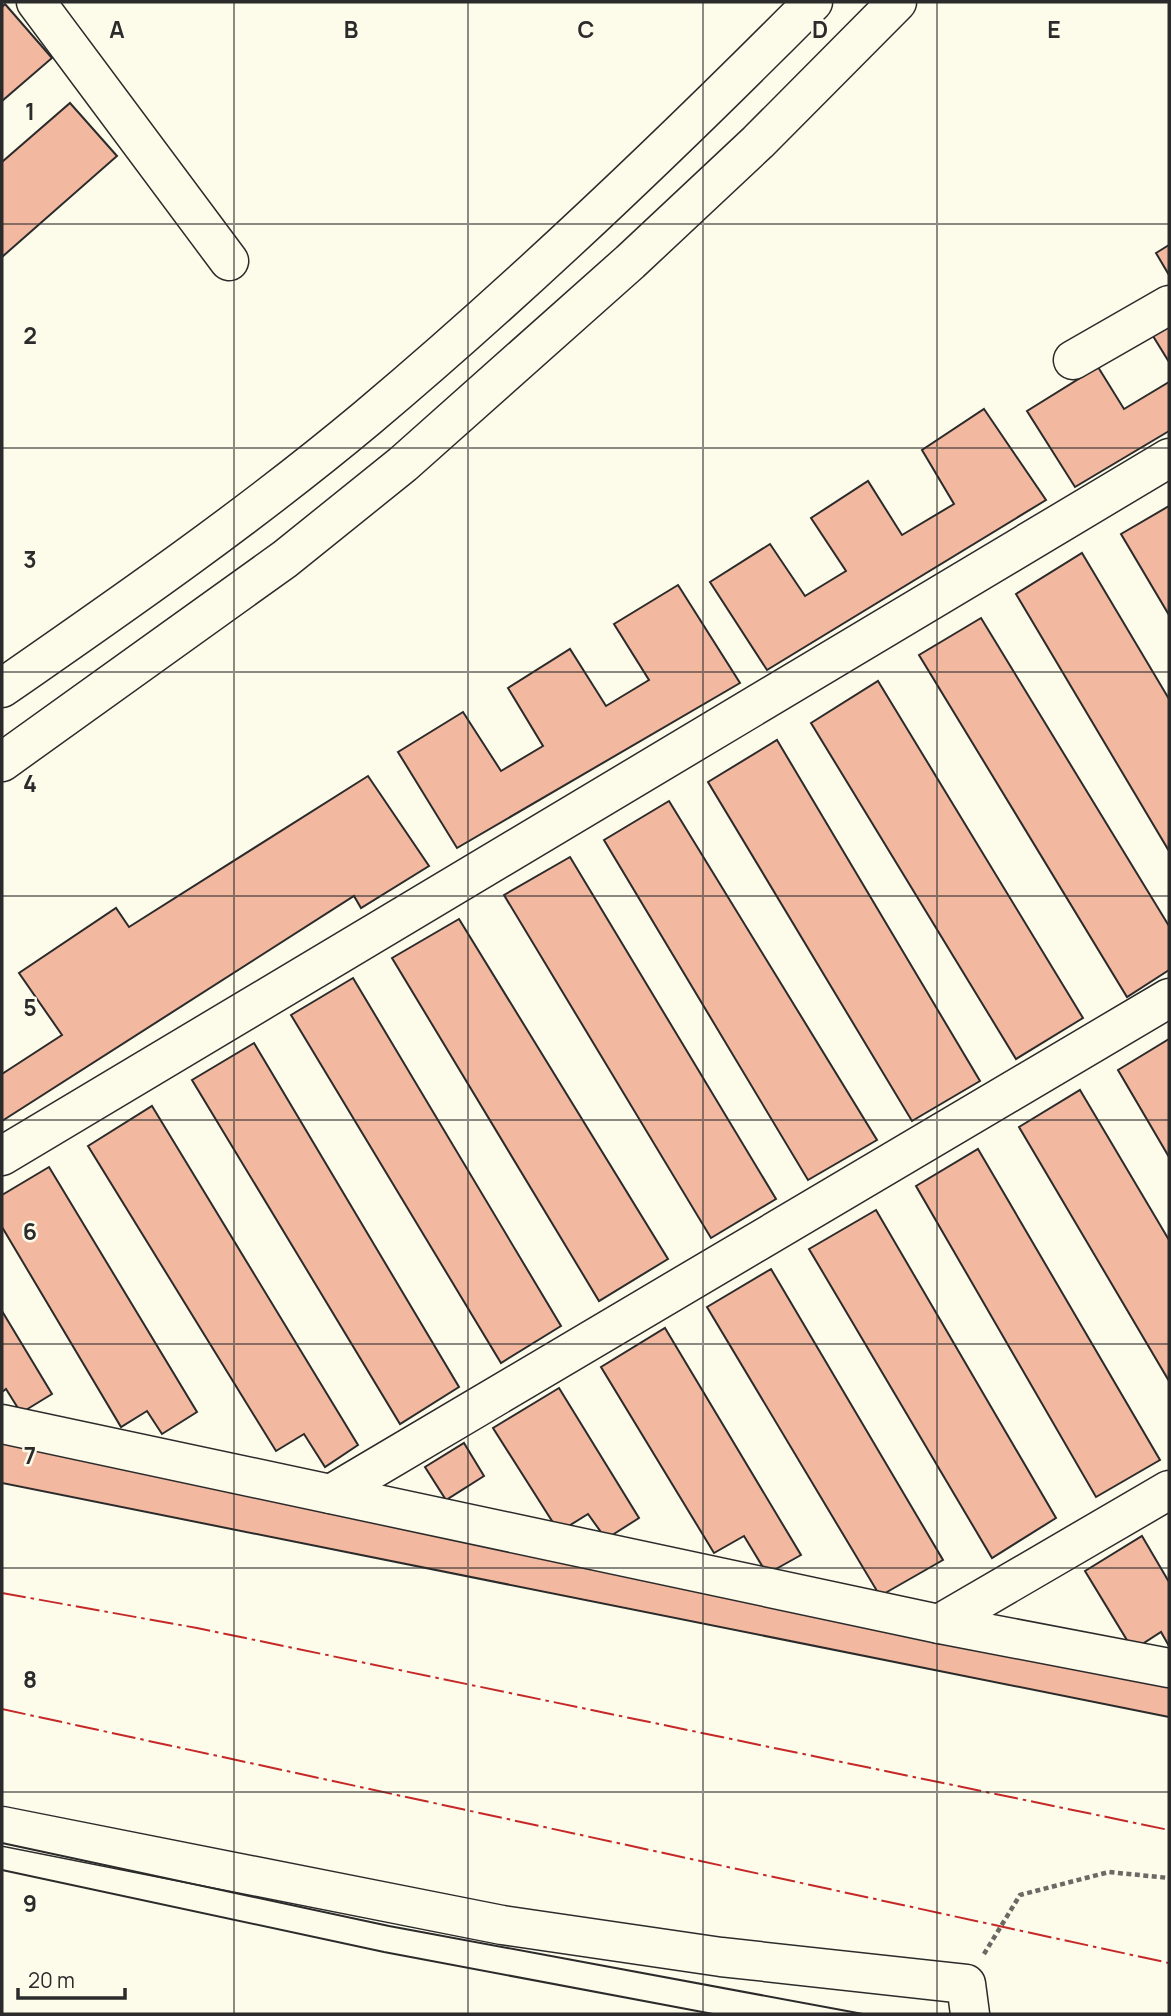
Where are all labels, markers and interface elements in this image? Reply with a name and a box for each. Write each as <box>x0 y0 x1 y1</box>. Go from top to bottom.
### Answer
text: A <box>109 13 125 45</box>
text: B <box>344 13 358 45</box>
text: C <box>578 13 595 45</box>
text: D <box>812 13 828 45</box>
text: E <box>1047 13 1061 45</box>
text: 1 <box>25 95 35 127</box>
text: 2 <box>23 319 37 351</box>
text: 3 <box>23 543 37 575</box>
text: 4 <box>23 767 37 799</box>
text: 5 <box>23 991 37 1023</box>
text: 6 <box>23 1215 37 1247</box>
text: 7 <box>24 1439 36 1471</box>
text: 8 <box>23 1663 37 1695</box>
text: 9 <box>23 1887 37 1919</box>
scale bar <box>18 1956 124 2000</box>
text: 20 m <box>28 1966 75 1994</box>

